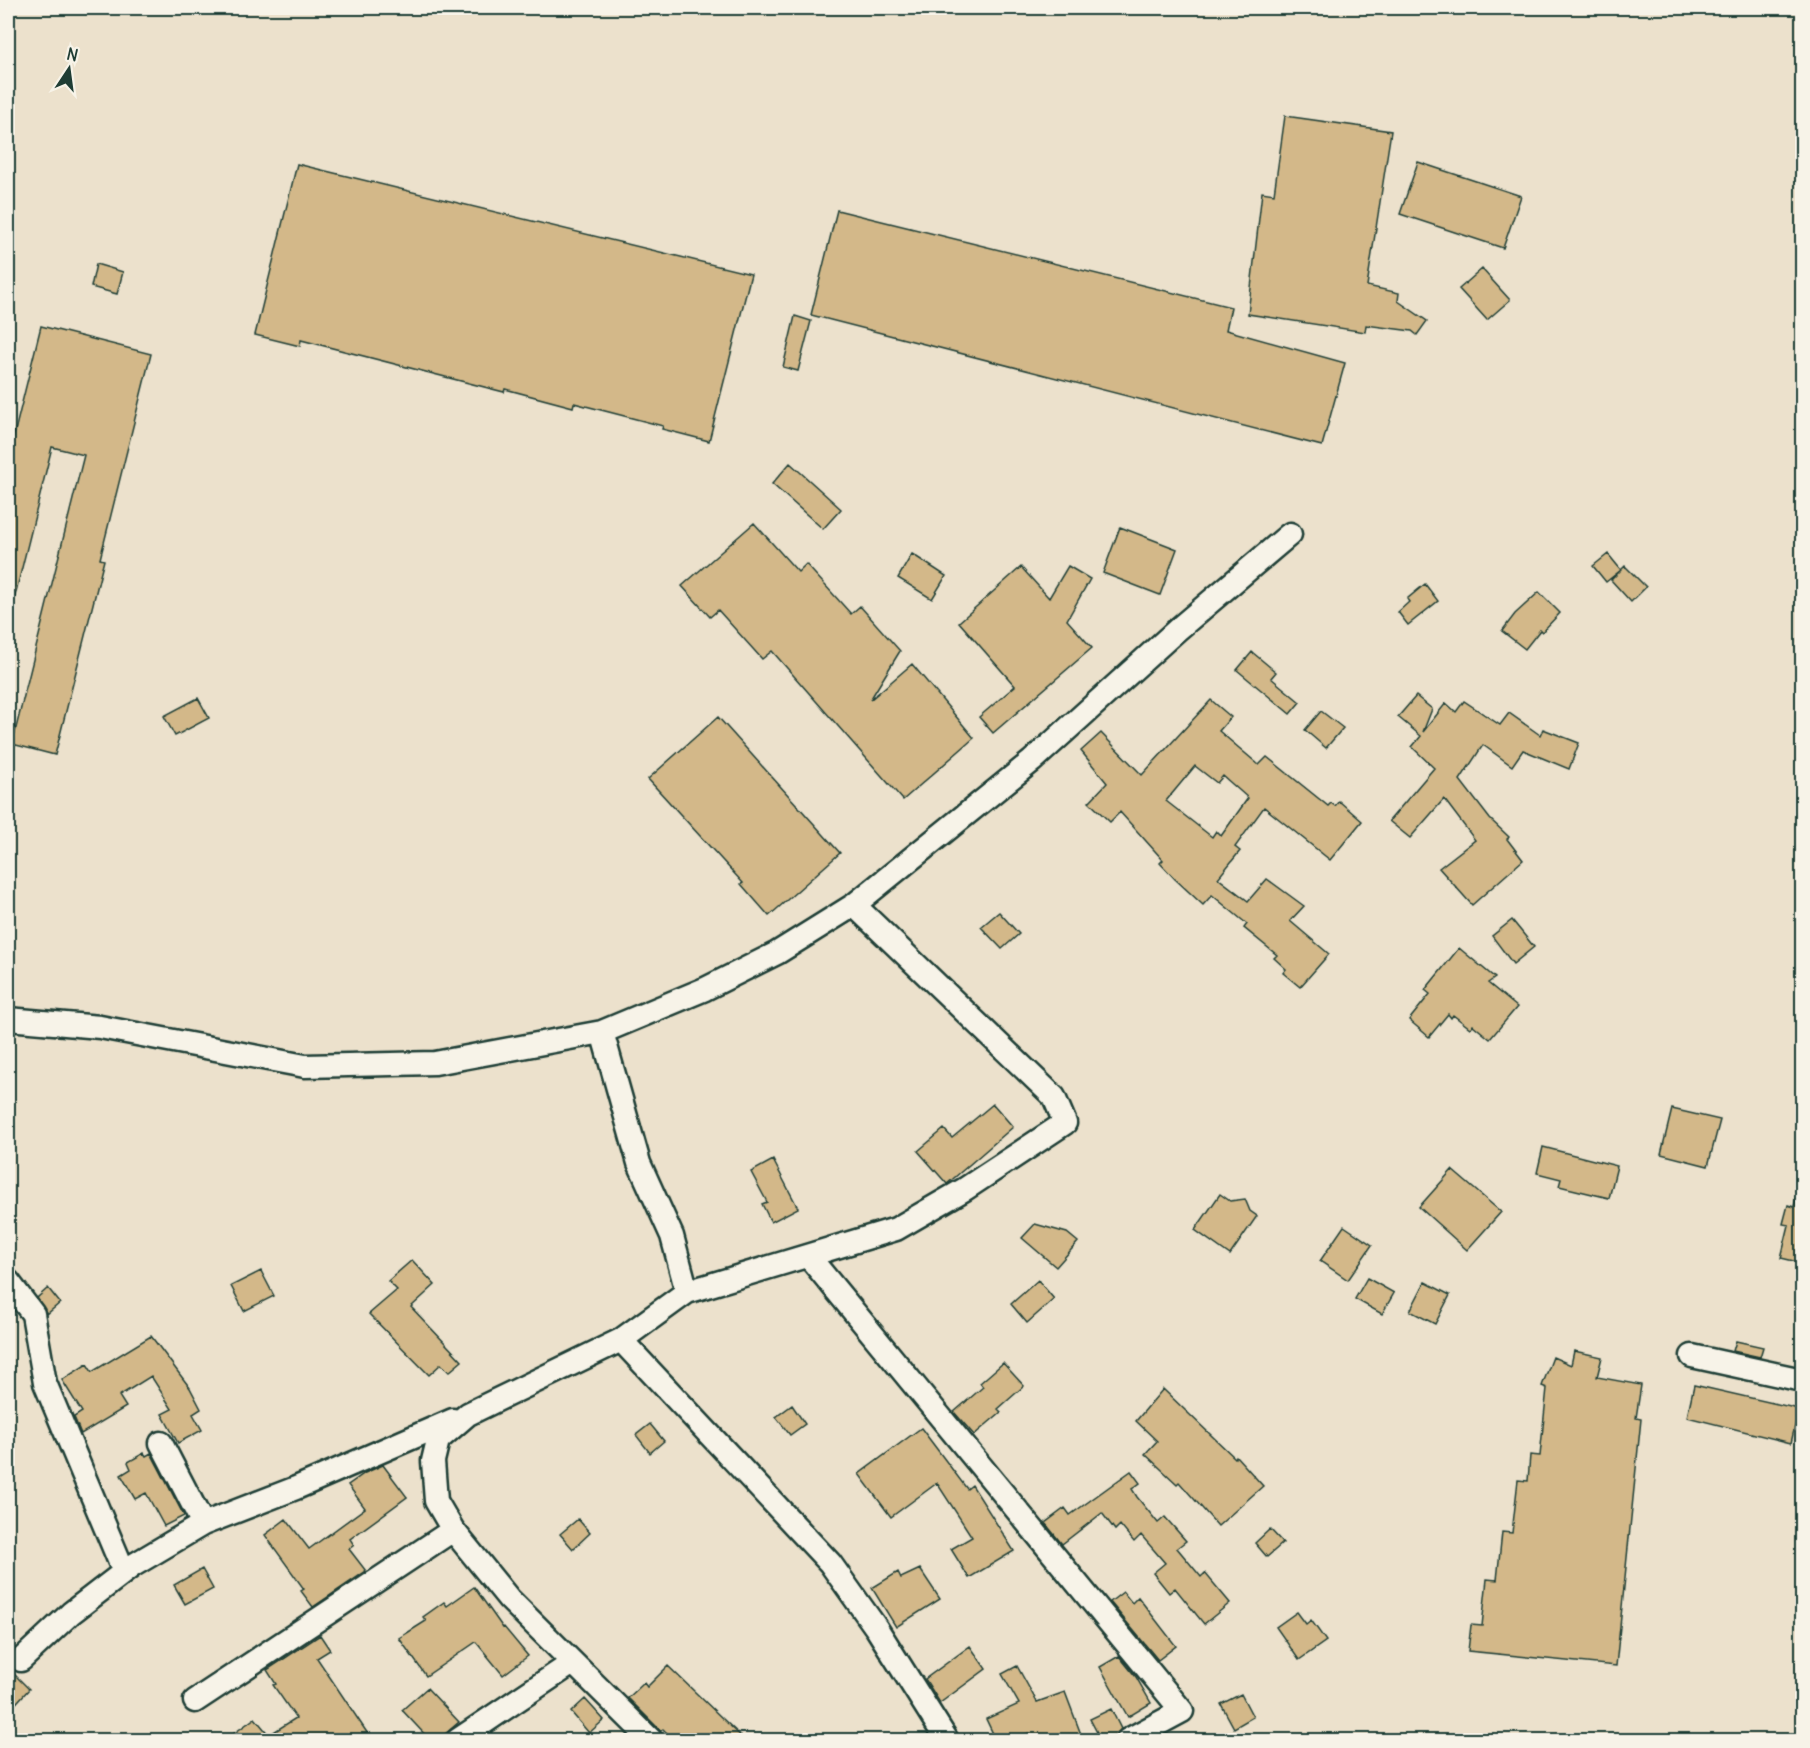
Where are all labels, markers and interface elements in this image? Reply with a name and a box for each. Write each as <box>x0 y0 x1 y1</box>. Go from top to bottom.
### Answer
north arrow <box>39 39 99 99</box>
text: N <box>65 43 80 65</box>

